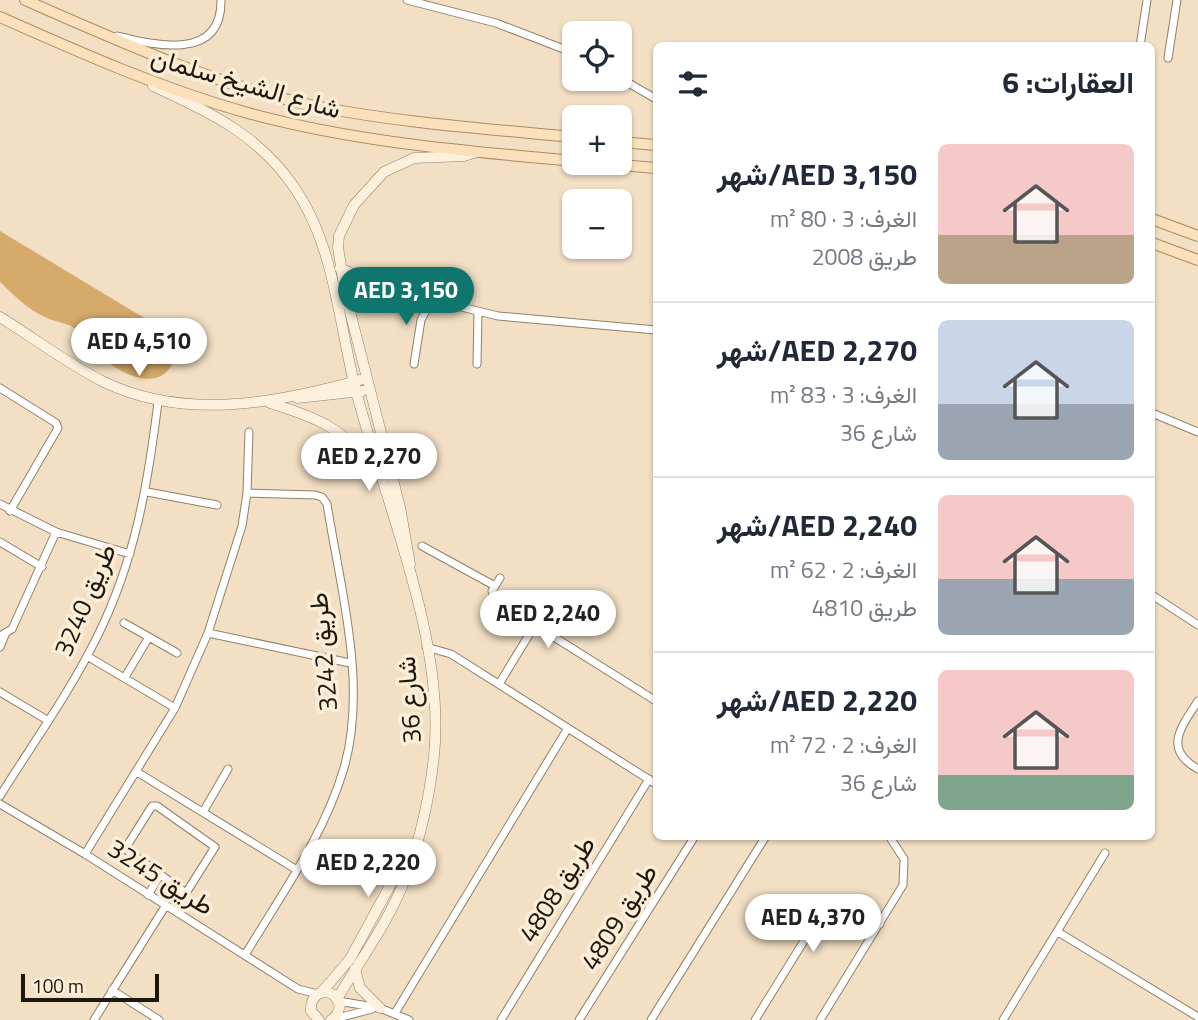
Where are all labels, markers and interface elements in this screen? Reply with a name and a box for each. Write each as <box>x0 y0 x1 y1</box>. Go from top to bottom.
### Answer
map controls <box>562 21 632 259</box>
button: locate <box>562 21 632 91</box>
street label: شارع الشيخ سلمان <box>147 37 346 128</box>
text: العقارات: 6 <box>1002 59 1134 105</box>
icon: filters <box>674 65 712 103</box>
button: + <box>562 105 632 175</box>
text: AED 3,150/شهر <box>717 151 917 197</box>
icon: home <box>994 172 1078 256</box>
button: − <box>562 189 632 259</box>
text: الغرف: 3 · 80 m² <box>770 201 917 236</box>
text: طريق 2008 <box>812 239 917 274</box>
pin: AED 3,150 <box>326 268 486 327</box>
text: AED 3,150 <box>354 272 458 307</box>
pin: AED 4,510 <box>59 318 219 378</box>
text: AED 4,510 <box>87 323 191 358</box>
text: AED 2,270/شهر <box>717 327 917 373</box>
icon: home <box>994 348 1078 432</box>
text: الغرف: 3 · 83 m² <box>770 377 917 412</box>
text: شارع 36 <box>840 415 917 450</box>
pin: AED 2,270 <box>289 434 449 493</box>
text: AED 2,270 <box>317 438 421 473</box>
text: AED 2,240/شهر <box>717 502 917 548</box>
icon: home <box>994 523 1078 607</box>
street label: طريق 3240 <box>43 537 126 662</box>
text: الغرف: 2 · 62 m² <box>770 552 917 587</box>
pin: AED 2,240 <box>468 590 628 650</box>
text: طريق 4810 <box>812 590 917 625</box>
street label: طريق 3242 <box>298 591 347 713</box>
text: AED 2,240 <box>496 595 600 630</box>
street label: شارع 36 <box>386 655 431 745</box>
text: AED 2,220/شهر <box>717 677 917 723</box>
icon: home <box>994 698 1078 782</box>
text: الغرف: 2 · 72 m² <box>770 727 917 762</box>
text: شارع 36 <box>840 765 917 800</box>
street label: طريق 3245 <box>100 828 222 925</box>
street label: طريق 4808 <box>508 828 605 950</box>
pin: AED 2,220 <box>288 839 448 899</box>
text: AED 2,220 <box>316 844 420 879</box>
street label: طريق 4809 <box>570 856 667 978</box>
pin: AED 4,370 <box>733 894 893 954</box>
text: AED 4,370 <box>761 899 865 934</box>
scale bar <box>21 971 159 1003</box>
text: 100 m <box>32 971 84 1000</box>

